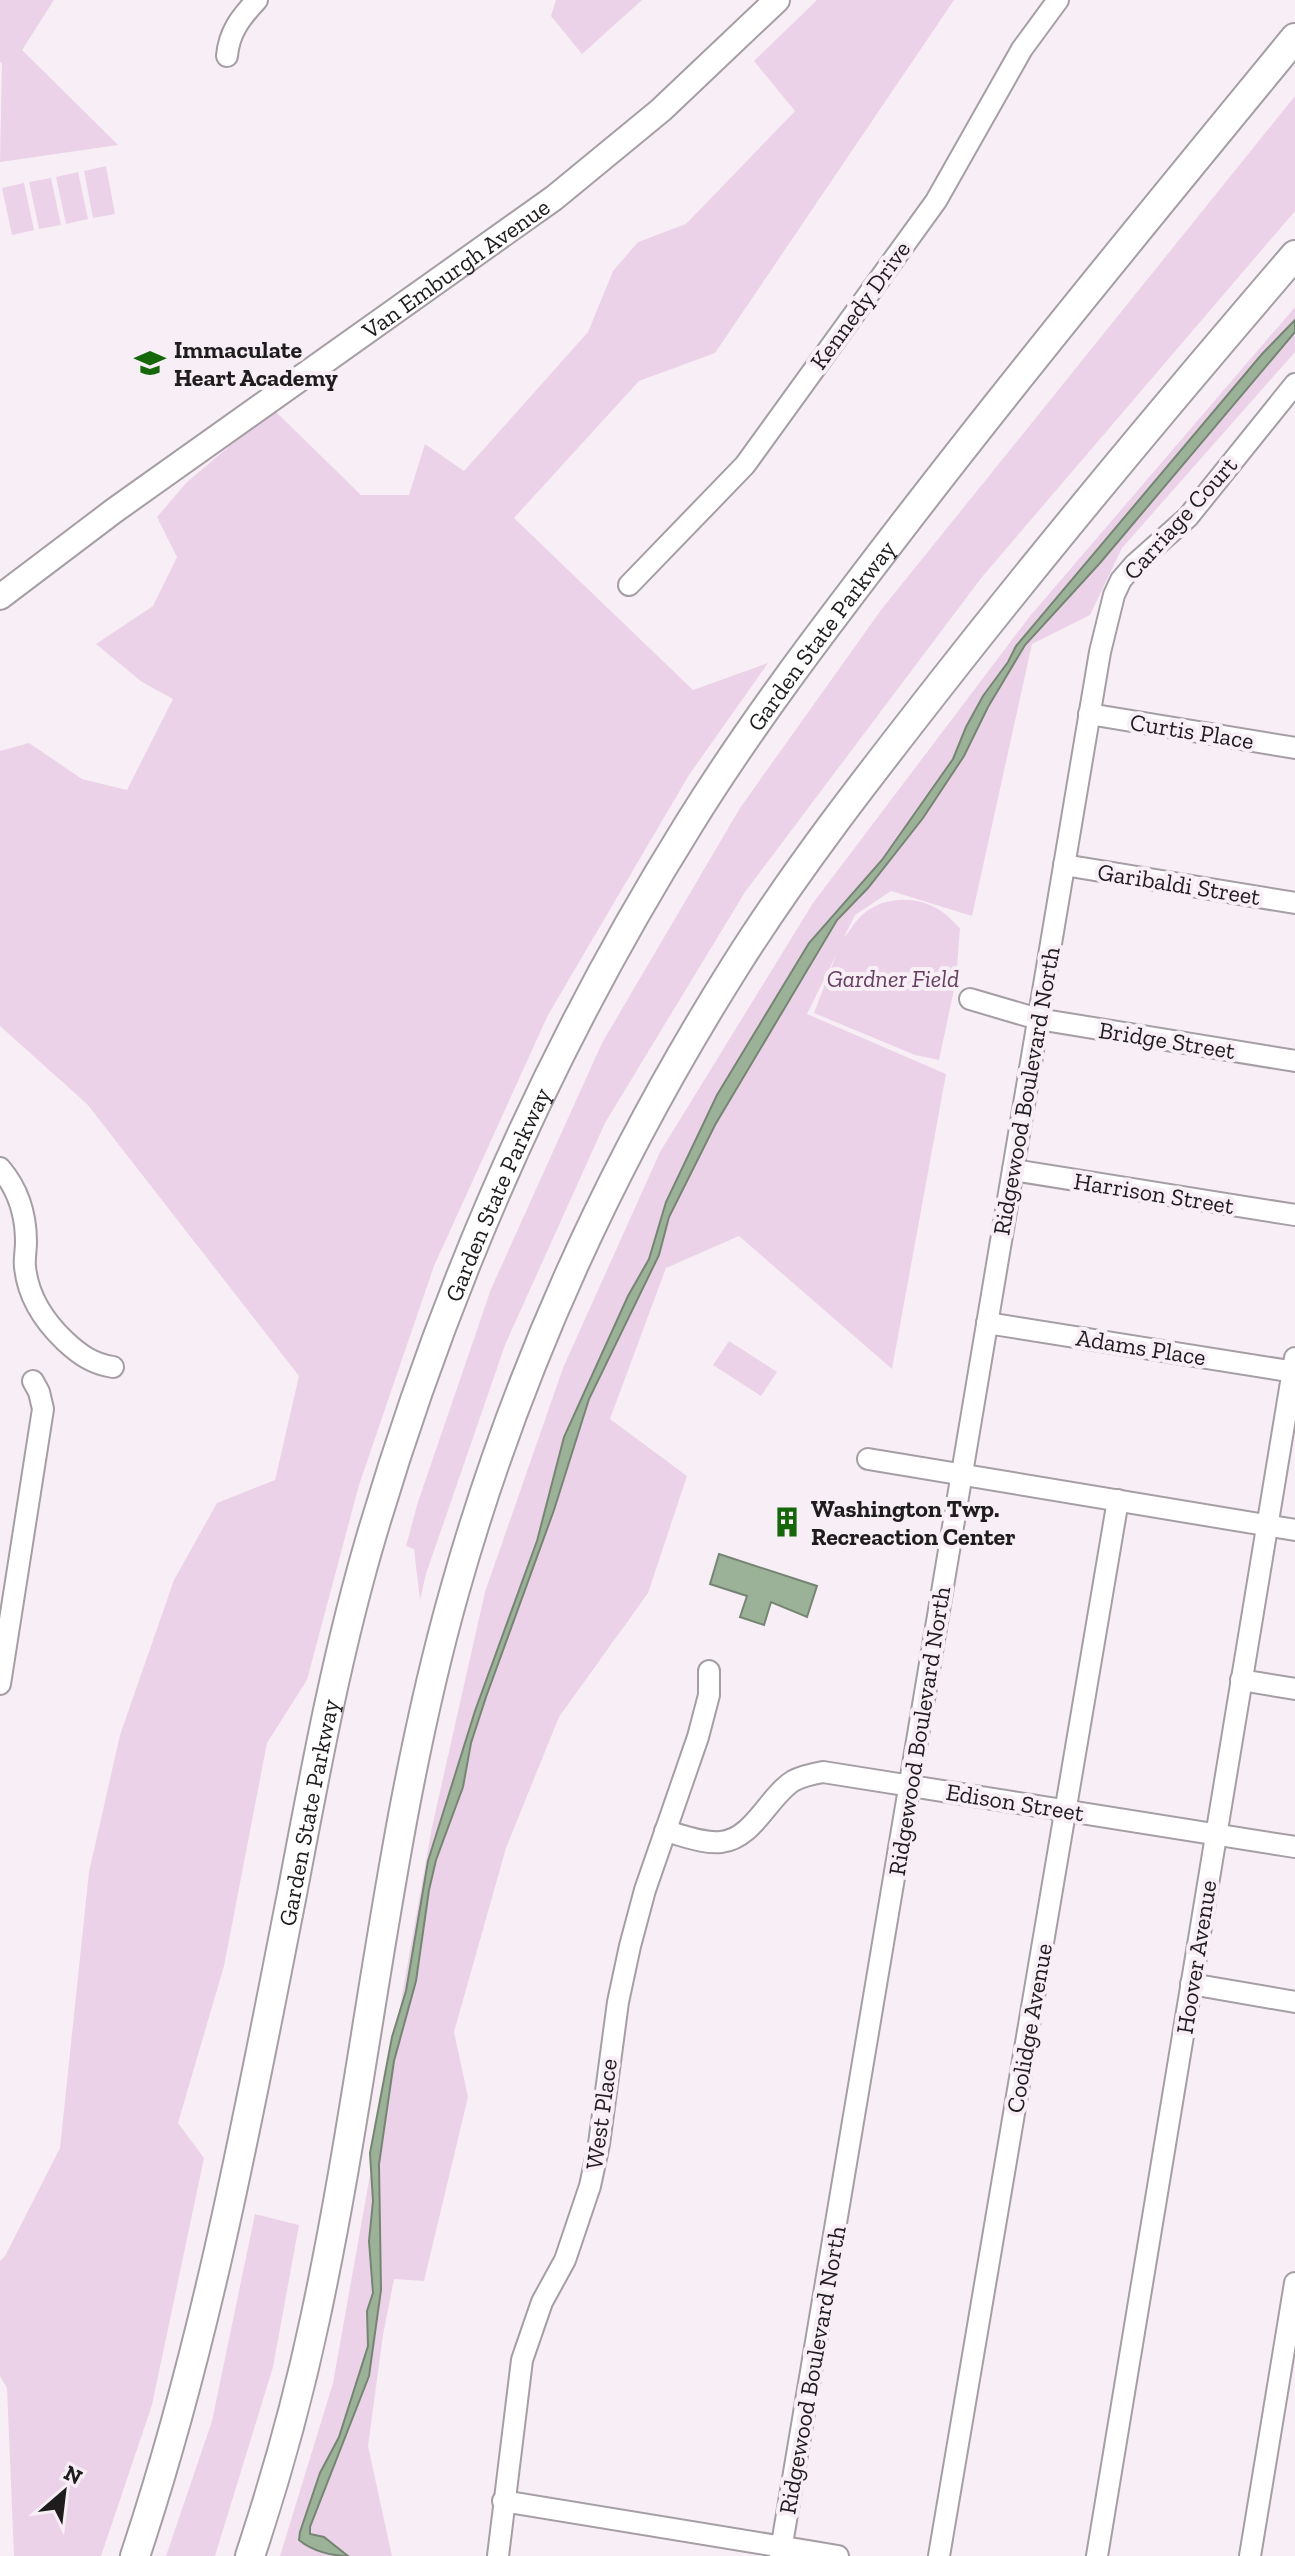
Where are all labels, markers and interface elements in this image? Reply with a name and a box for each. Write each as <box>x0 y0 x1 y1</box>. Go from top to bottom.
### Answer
street label: Van Emburgh Avenue <box>355 191 555 345</box>
street label: Kennedy Drive <box>804 235 916 375</box>
place label: Immaculate Heart Academy <box>174 335 338 392</box>
school or university icon: Immaculate Heart Academy <box>133 346 167 380</box>
street label: Carriage Court <box>1117 450 1243 586</box>
street label: Garden State Parkway <box>740 534 901 736</box>
street label: Curtis Place <box>1128 707 1256 755</box>
street label: Garibaldi Street <box>1096 857 1263 911</box>
street label: Ridgewood Boulevard North <box>986 944 1066 1237</box>
park label: Gardner Field <box>827 964 959 993</box>
street label: Bridge Street <box>1097 1015 1237 1065</box>
street label: Garden State Parkway <box>438 1082 557 1305</box>
street label: Harrison Street <box>1072 1166 1236 1220</box>
street label: Adams Place <box>1074 1322 1208 1372</box>
place label: Washington Twp. Recreaction Center <box>811 1494 1016 1551</box>
building icon: Washington Twp. Recreaction Center <box>770 1505 804 1539</box>
street label: Ridgewood Boulevard North <box>882 1584 956 1878</box>
street label: Garden State Parkway <box>272 1696 345 1928</box>
street label: Edison Street <box>944 1777 1086 1827</box>
street label: Hoover Avenue <box>1170 1878 1222 2036</box>
street label: Coolidge Avenue <box>1000 1941 1058 2115</box>
street label: West Place <box>579 2057 623 2171</box>
street label: Ridgewood Boulevard North <box>772 2223 852 2516</box>
north arrow <box>24 2452 104 2532</box>
text: N <box>59 2459 87 2491</box>

